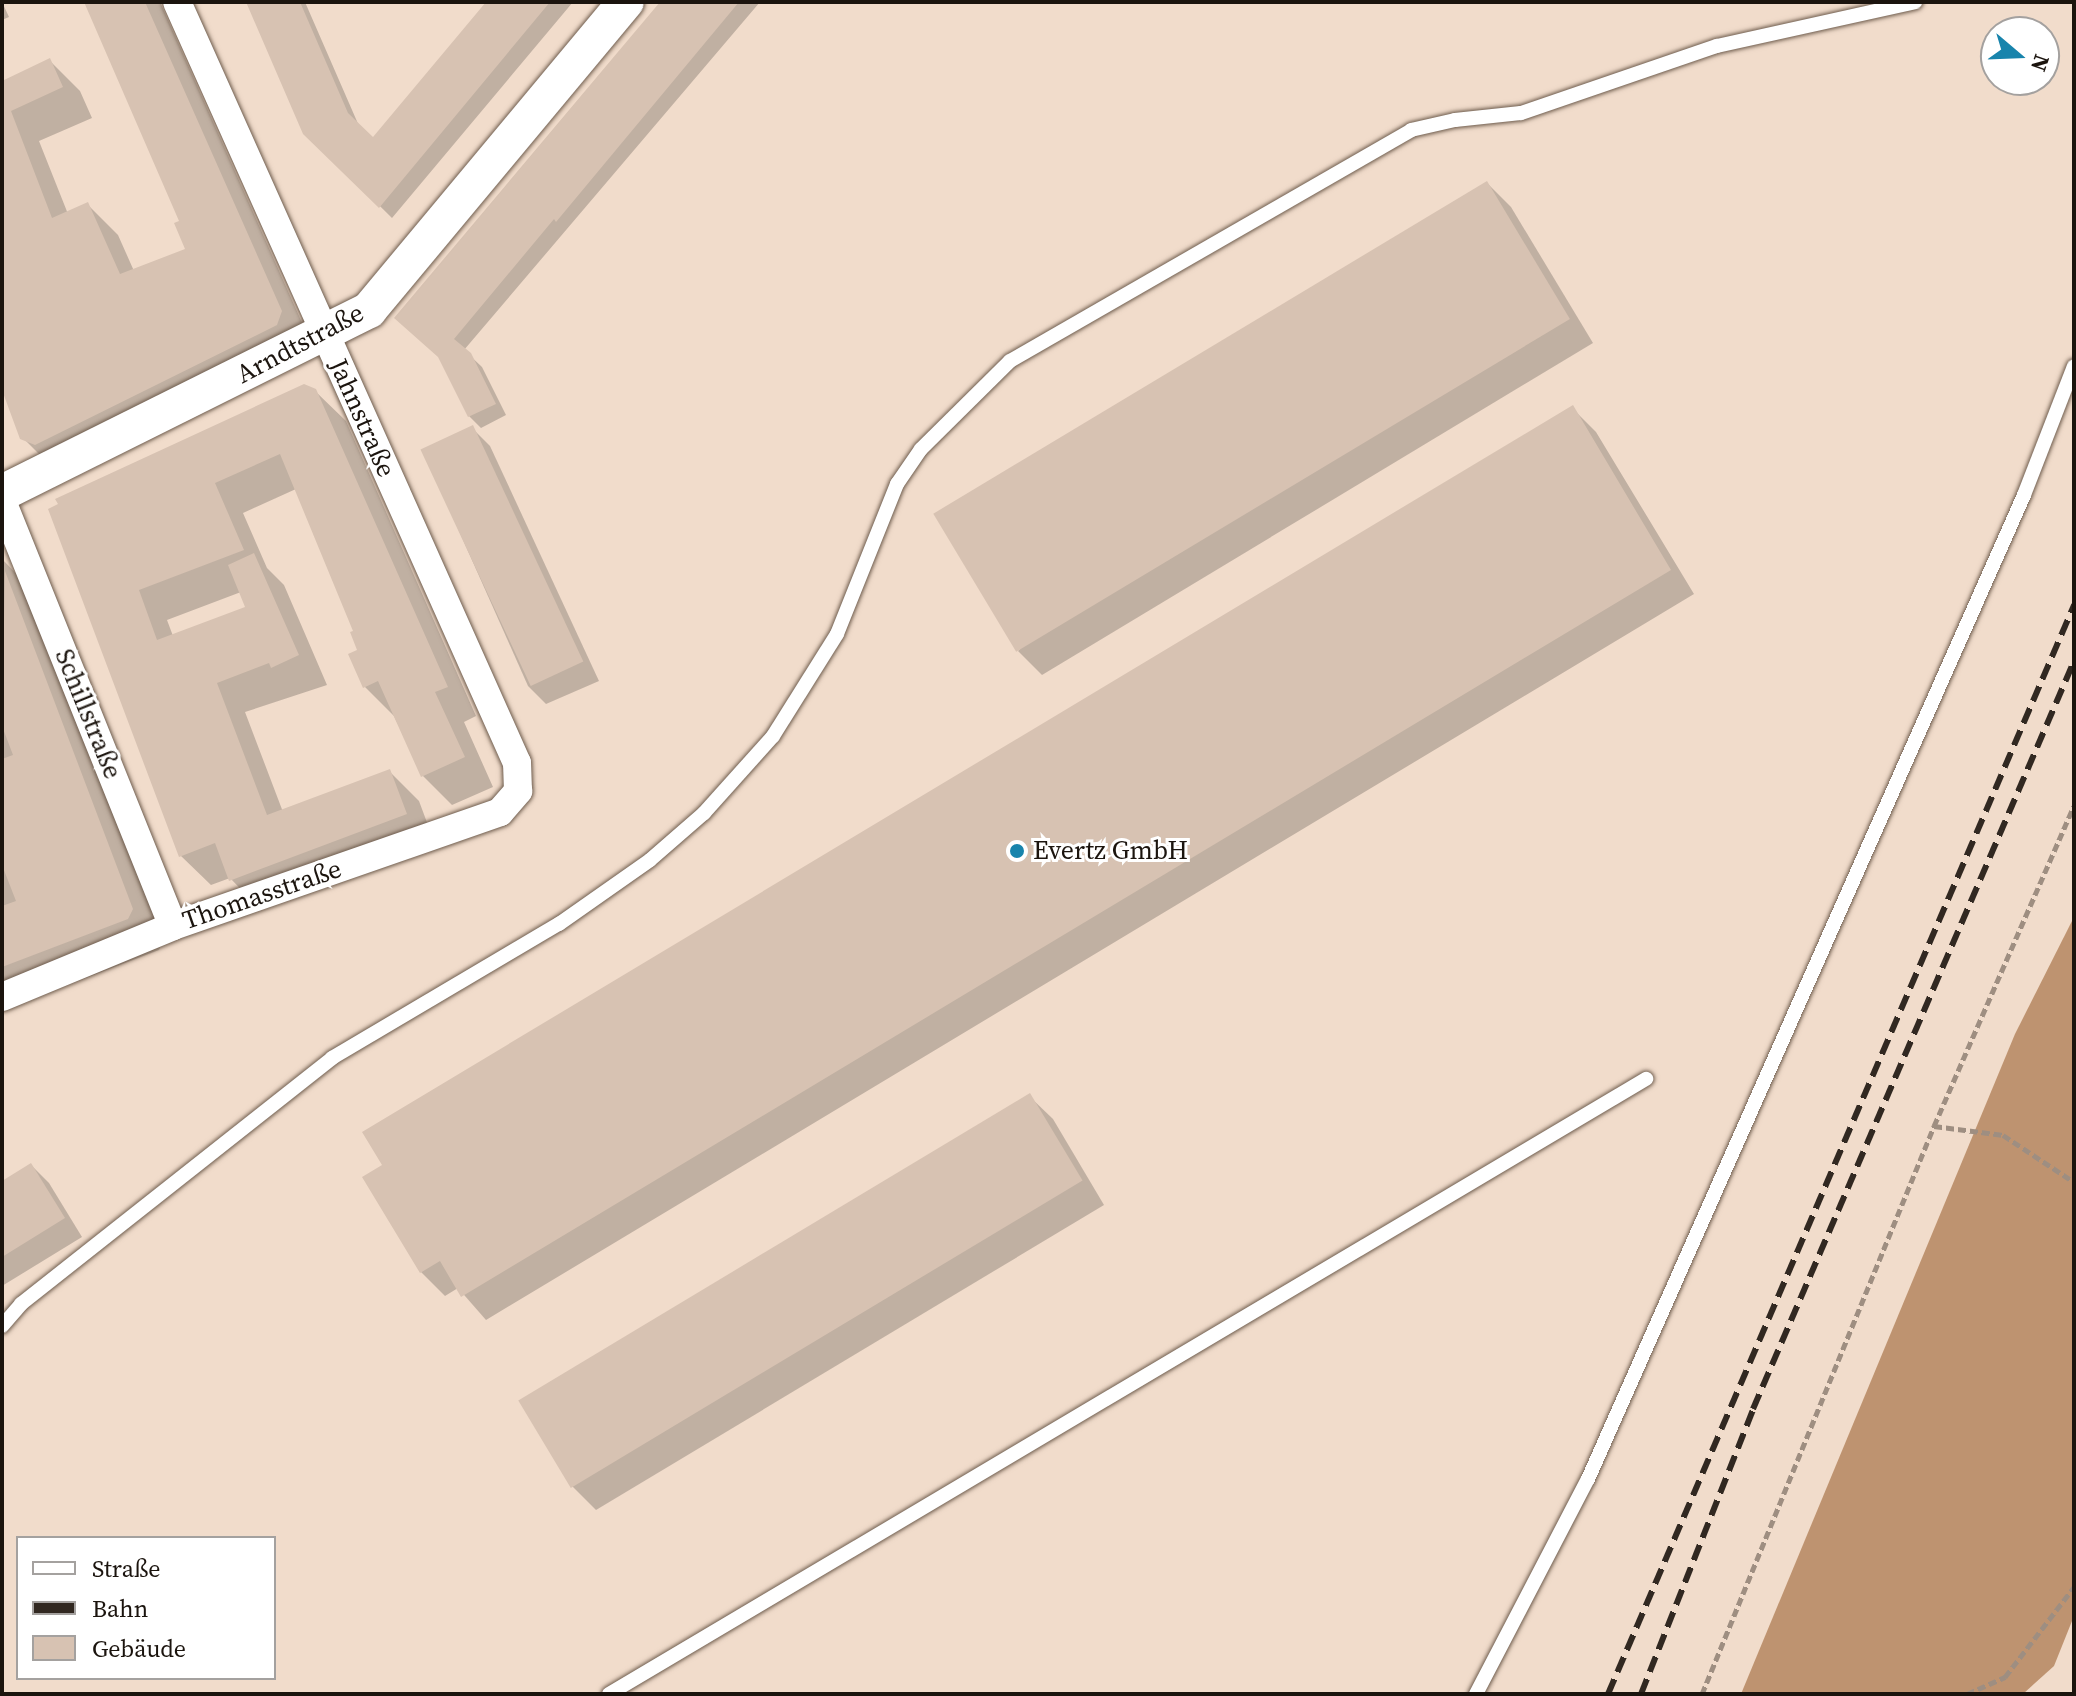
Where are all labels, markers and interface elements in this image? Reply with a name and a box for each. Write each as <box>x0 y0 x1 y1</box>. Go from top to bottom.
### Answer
north arrow <box>1980 16 2060 96</box>
text: N <box>2024 51 2058 76</box>
street label: Arndtstraße <box>231 297 369 391</box>
street label: Jahnstraße <box>322 354 402 482</box>
street label: Schillstraße <box>48 645 128 783</box>
place label: Evertz GmbH <box>1033 835 1188 867</box>
marker: Evertz GmbH <box>1008 842 1026 860</box>
street label: Thomasstraße <box>178 853 346 937</box>
legend <box>16 1536 276 1680</box>
text: Straße <box>92 1552 160 1585</box>
text: Bahn <box>92 1592 148 1625</box>
text: Gebäude <box>92 1632 186 1665</box>

